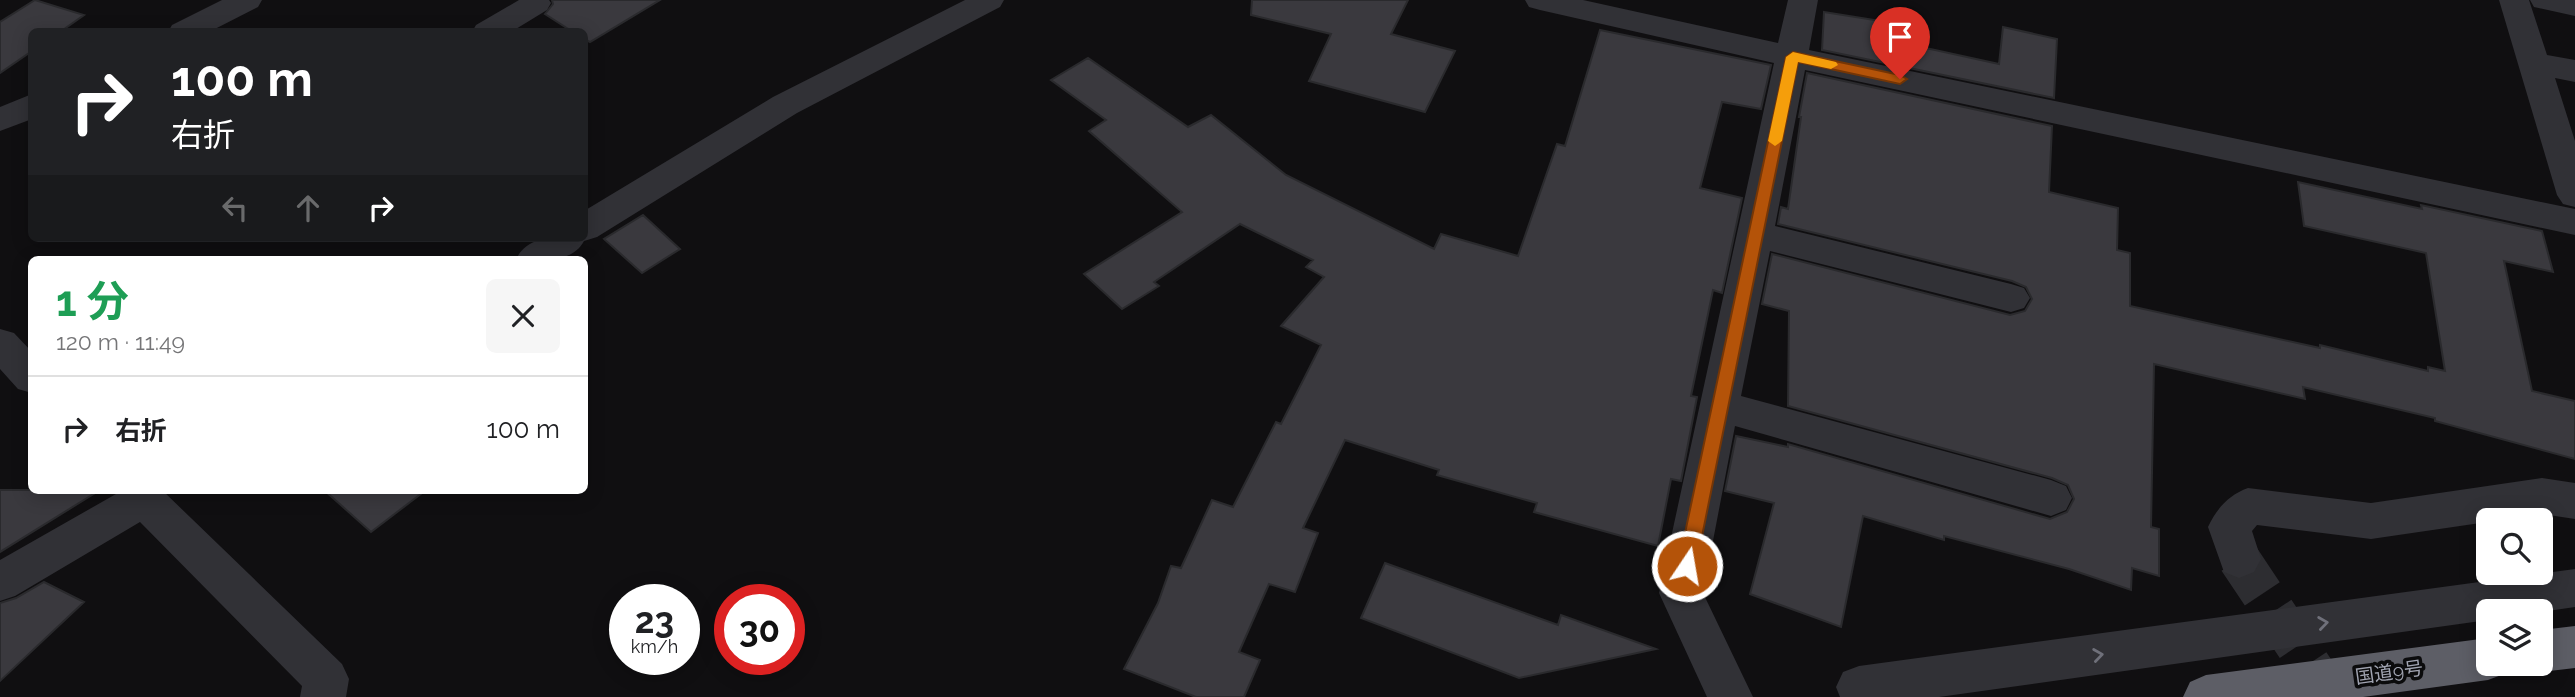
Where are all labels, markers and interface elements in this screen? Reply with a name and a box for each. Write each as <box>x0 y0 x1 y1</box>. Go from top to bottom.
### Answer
pin <box>1870 7 1930 79</box>
icon: arrive <box>1881 18 1919 56</box>
text: 100 m <box>171 50 313 107</box>
icon: right <box>56 56 147 147</box>
text: 右折 <box>171 116 235 153</box>
icon: left <box>216 189 254 227</box>
icon: ahead <box>289 189 327 227</box>
icon: right <box>362 189 400 227</box>
text: 1 分 <box>56 277 129 326</box>
button: close <box>486 279 560 353</box>
text: 120 m · 11:49 <box>56 328 185 355</box>
icon: right <box>56 410 94 448</box>
text: 100 m <box>487 414 560 444</box>
text: 右折 <box>115 416 167 446</box>
map controls <box>2476 508 2553 676</box>
button: search <box>2476 508 2553 585</box>
position arrow <box>1650 529 1724 603</box>
speed limit sign: 30 <box>714 584 805 675</box>
button: layers <box>2476 599 2553 676</box>
text: 23 <box>635 600 674 641</box>
one-way arrow <box>2317 616 2329 631</box>
text: km/h <box>631 636 678 657</box>
one-way arrow <box>2092 647 2104 662</box>
street label: 国道9号 <box>2354 656 2424 688</box>

